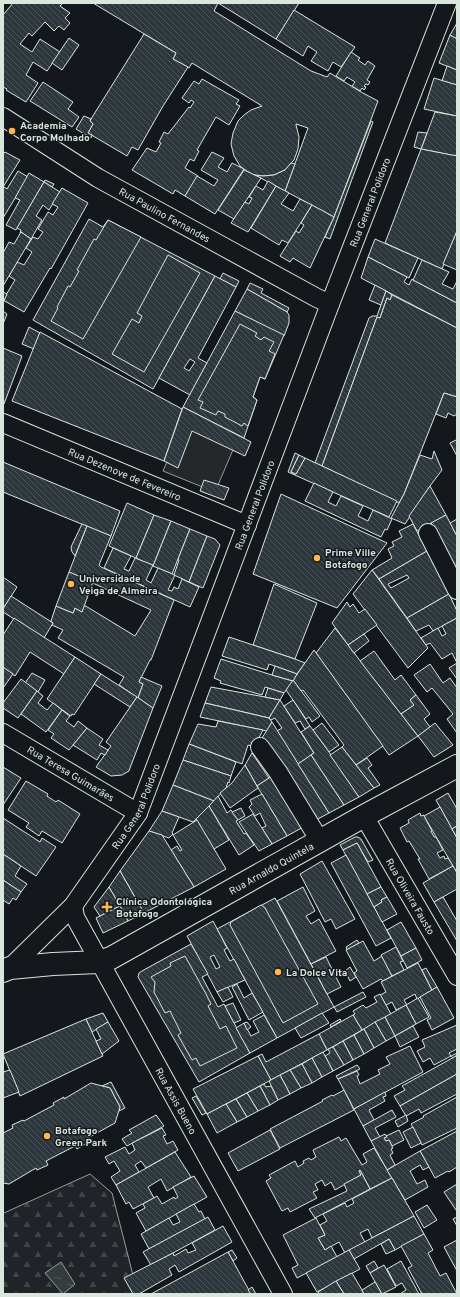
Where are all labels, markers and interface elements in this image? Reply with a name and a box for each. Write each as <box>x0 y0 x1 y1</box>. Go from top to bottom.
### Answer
place label: Academia Corpo Molhado <box>20 120 90 145</box>
marker: Academia Corpo Molhado <box>7 126 17 136</box>
street label: Rua General Polidoro <box>348 156 394 249</box>
street label: Rua Paulino Fernandes <box>116 186 212 246</box>
street label: Rua Dezenove de Fevereiro <box>66 446 183 505</box>
street label: Rua General Polidoro <box>233 458 279 552</box>
place label: Prime Ville Botafogo <box>325 547 376 572</box>
marker: Prime Ville Botafogo <box>312 553 322 563</box>
place label: Universidade Veiga de Almeira <box>79 573 158 598</box>
marker: Universidade Veiga de Almeira <box>66 579 76 589</box>
street label: Rua Teresa Guimarães <box>24 744 116 806</box>
street label: Rua General Polidoro <box>110 762 164 852</box>
street label: Rua Arnaldo Quintela <box>227 841 316 898</box>
street label: Rua Oliveira Fausto <box>382 857 437 938</box>
place label: Clínica Odontológica Botafogo <box>116 896 212 921</box>
marker: Clínica Odontológica Botafogo <box>101 901 113 913</box>
marker: La Dolce Vita <box>273 967 283 977</box>
place label: La Dolce Vita <box>286 967 347 980</box>
street label: Rua Assis Bueno <box>151 1066 199 1137</box>
place label: Botafogo Green Park <box>55 1125 107 1150</box>
marker: Botafogo Green Park <box>42 1131 52 1141</box>

